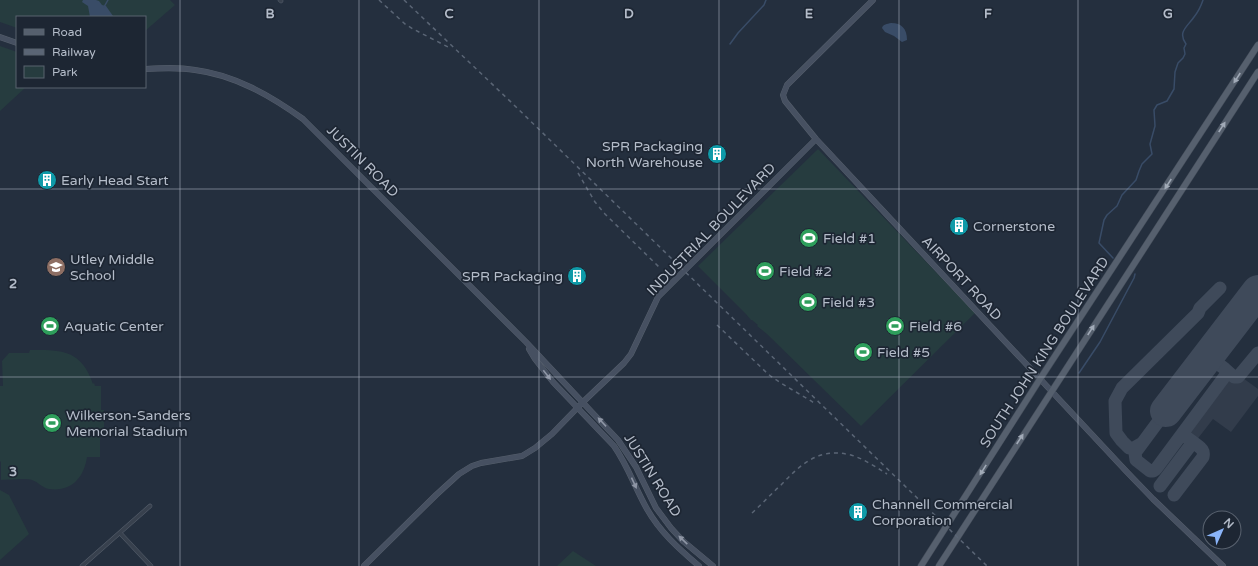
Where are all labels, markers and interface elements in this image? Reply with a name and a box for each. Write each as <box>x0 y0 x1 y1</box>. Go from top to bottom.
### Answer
text: B <box>265 6 275 22</box>
text: C <box>444 6 454 22</box>
text: D <box>624 6 634 22</box>
text: E <box>805 6 813 22</box>
text: F <box>984 6 992 22</box>
text: G <box>1163 6 1173 22</box>
legend <box>16 16 146 88</box>
text: Road <box>52 25 82 39</box>
text: Railway <box>52 45 96 59</box>
text: Park <box>52 65 78 79</box>
one-way arrow <box>1233 73 1241 83</box>
street label: JUSTIN ROAD <box>323 122 402 201</box>
one-way arrow <box>1218 122 1226 132</box>
place label: SPR Packaging North Warehouse <box>586 138 703 171</box>
building icon: SPR Packaging North Warehouse <box>706 143 728 165</box>
street label: INDUSTRIAL BOULEVARD <box>643 159 779 299</box>
building icon: Early Head Start <box>36 169 58 191</box>
place label: Early Head Start <box>61 172 169 189</box>
one-way arrow <box>1164 179 1172 189</box>
building icon: Cornerstone <box>948 215 970 237</box>
place label: Cornerstone <box>973 218 1055 235</box>
sports icon: Field #1 <box>798 227 820 249</box>
place label: Field #1 <box>823 230 876 247</box>
street label: AIRPORT ROAD <box>918 233 1005 324</box>
place label: Utley Middle School <box>70 251 154 284</box>
street label: SOUTH JOHN KING BOULEVARD <box>976 254 1113 451</box>
school or university icon: Utley Middle School <box>45 256 67 278</box>
sports icon: Field #2 <box>754 260 776 282</box>
place label: Field #2 <box>779 263 832 280</box>
building icon: SPR Packaging <box>566 265 588 287</box>
place label: SPR Packaging <box>462 268 563 285</box>
text: 2 <box>9 276 17 292</box>
sports icon: Field #3 <box>797 291 819 313</box>
place label: Field #3 <box>822 294 875 311</box>
sports icon: Aquatic Center <box>39 315 61 337</box>
sports icon: Field #6 <box>884 315 906 337</box>
place label: Aquatic Center <box>64 318 164 335</box>
place label: Field #6 <box>909 318 962 335</box>
one-way arrow <box>1087 325 1095 335</box>
sports icon: Field #5 <box>852 341 874 363</box>
place label: Field #5 <box>877 344 930 361</box>
one-way arrow <box>543 369 552 380</box>
place label: Wilkerson-Sanders Memorial Stadium <box>66 407 191 440</box>
sports icon: Wilkerson-Sanders Memorial Stadium <box>41 412 63 434</box>
one-way arrow <box>598 417 607 428</box>
street label: JUSTIN ROAD <box>620 431 685 520</box>
one-way arrow <box>1017 433 1024 445</box>
text: 3 <box>9 464 17 480</box>
one-way arrow <box>979 464 986 475</box>
one-way arrow <box>631 477 637 488</box>
place label: Channell Commercial Corporation <box>872 496 1013 529</box>
building icon: Channell Commercial Corporation <box>847 501 869 523</box>
north arrow <box>1202 510 1242 550</box>
text: N <box>1221 516 1236 531</box>
one-way arrow <box>678 536 688 545</box>

